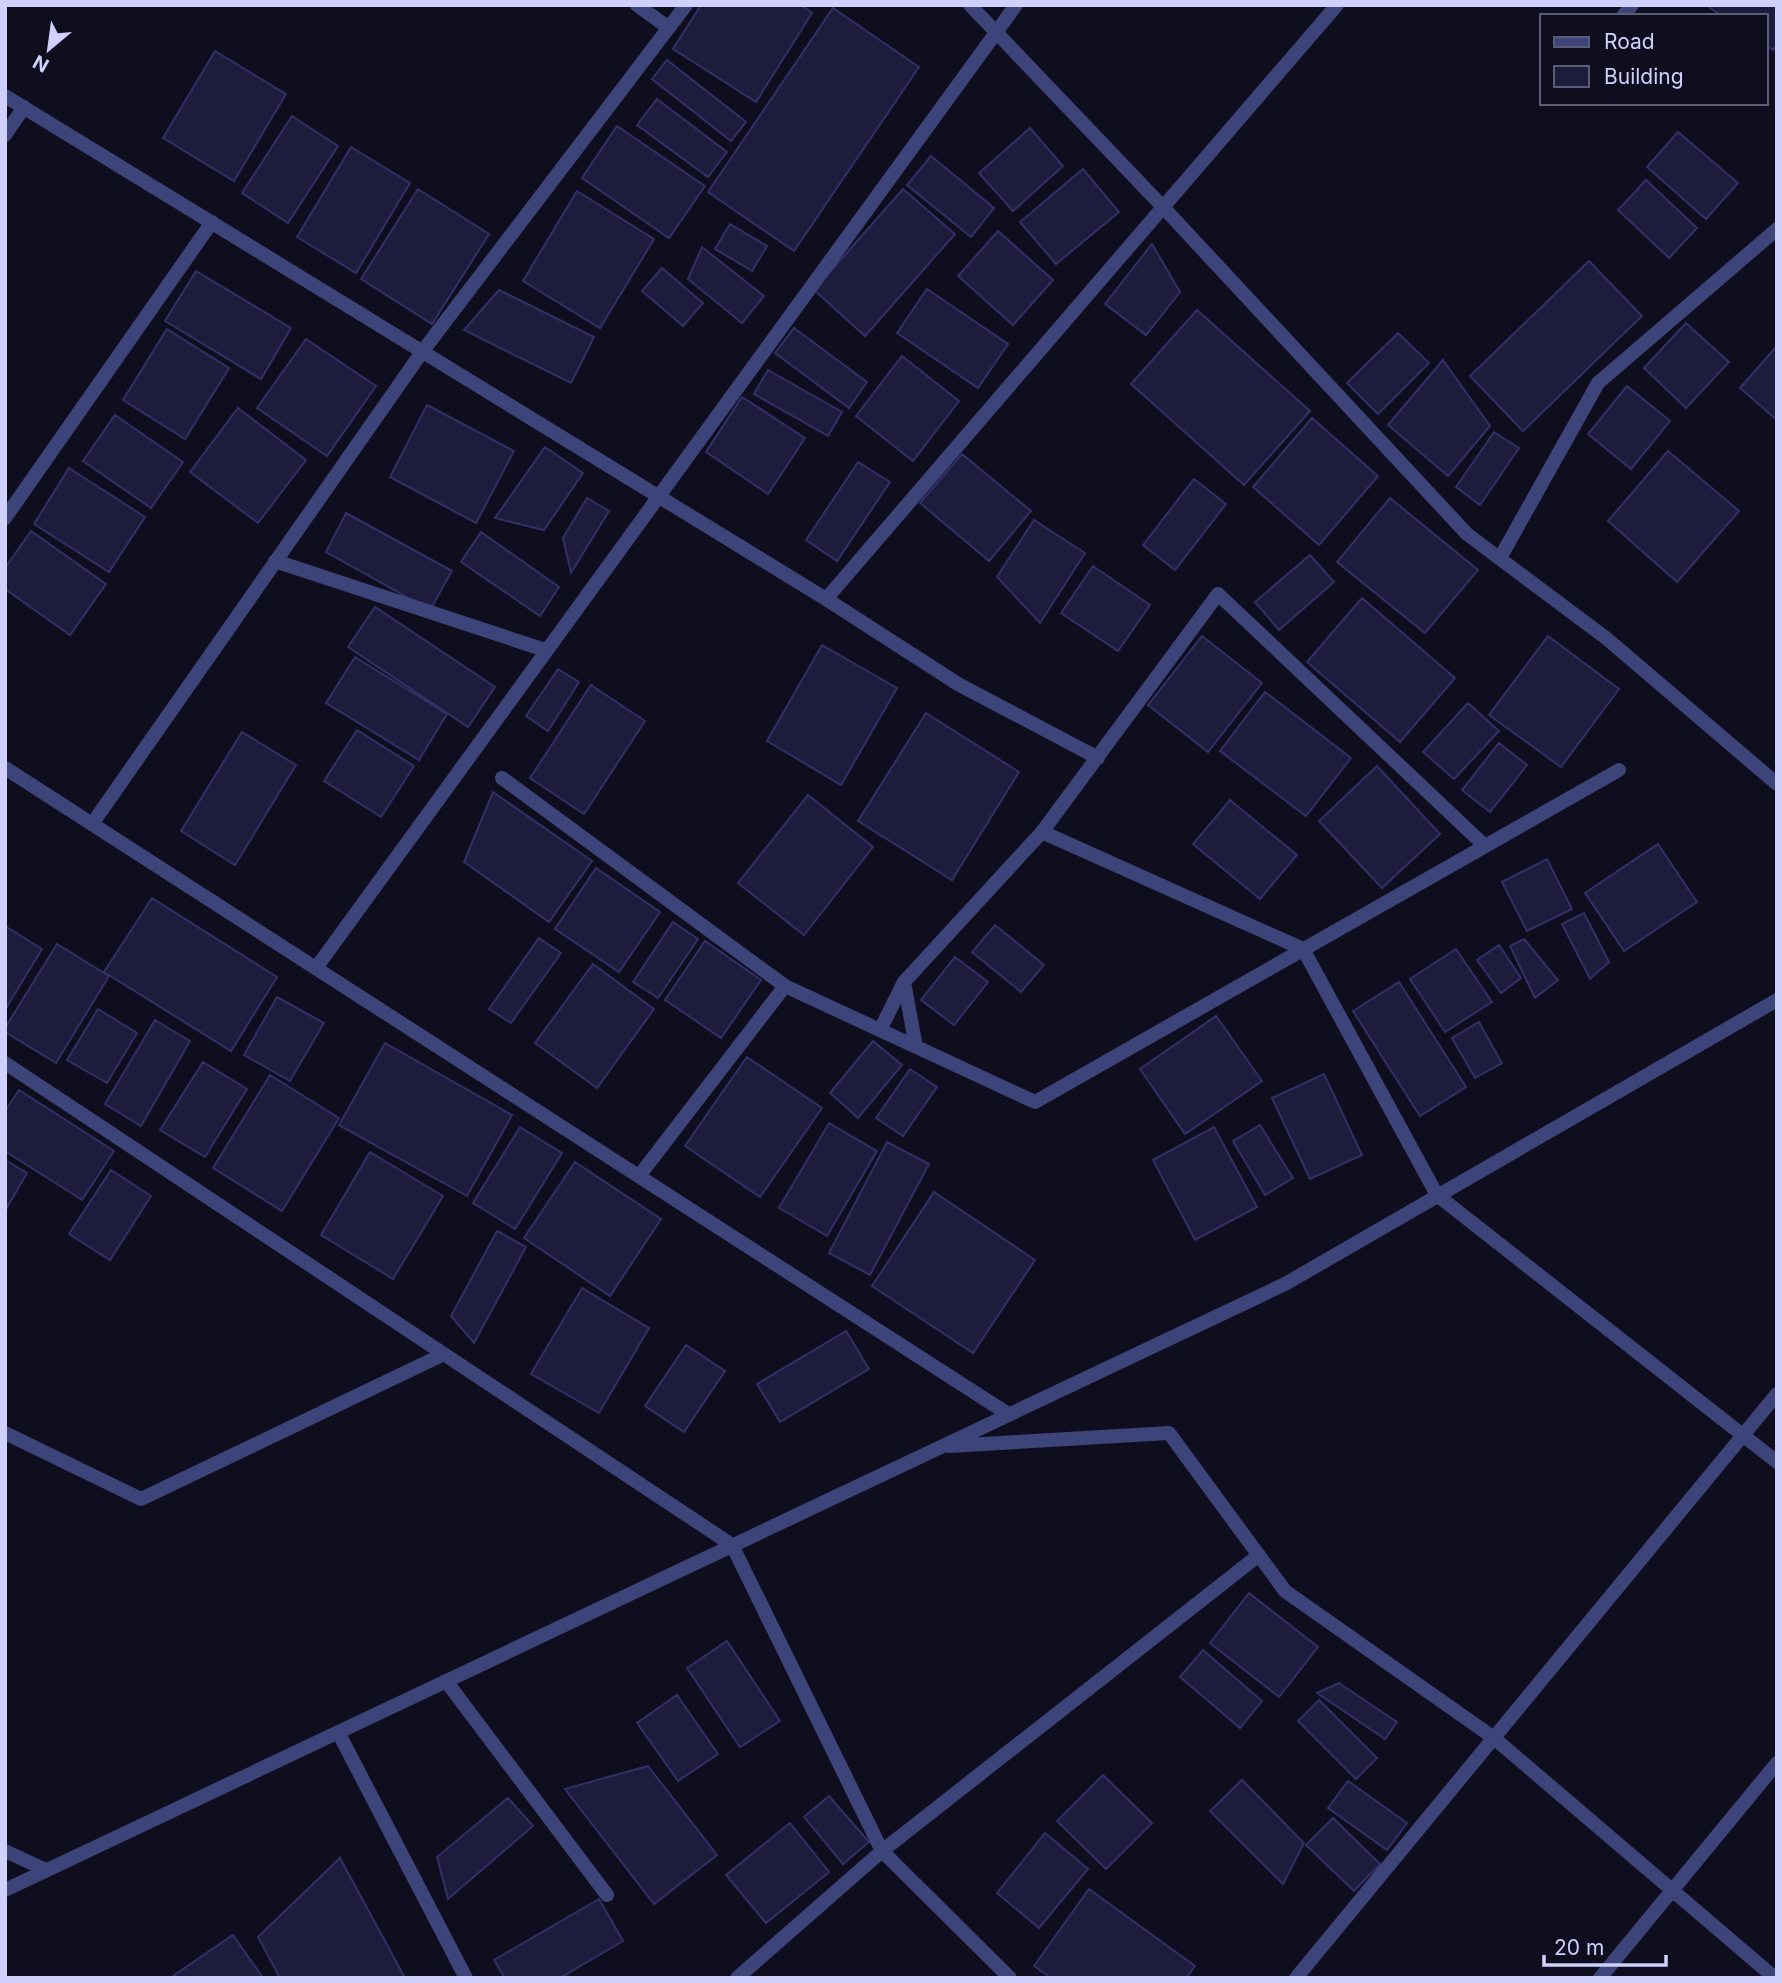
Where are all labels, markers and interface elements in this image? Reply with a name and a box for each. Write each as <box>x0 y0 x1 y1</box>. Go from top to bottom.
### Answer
north arrow <box>14 14 84 84</box>
legend <box>1540 14 1768 105</box>
text: Road <box>1604 29 1655 54</box>
text: N <box>29 50 53 77</box>
text: Building <box>1604 64 1684 89</box>
scale bar <box>1544 1924 1666 1968</box>
text: 20 m <box>1554 1935 1604 1960</box>

